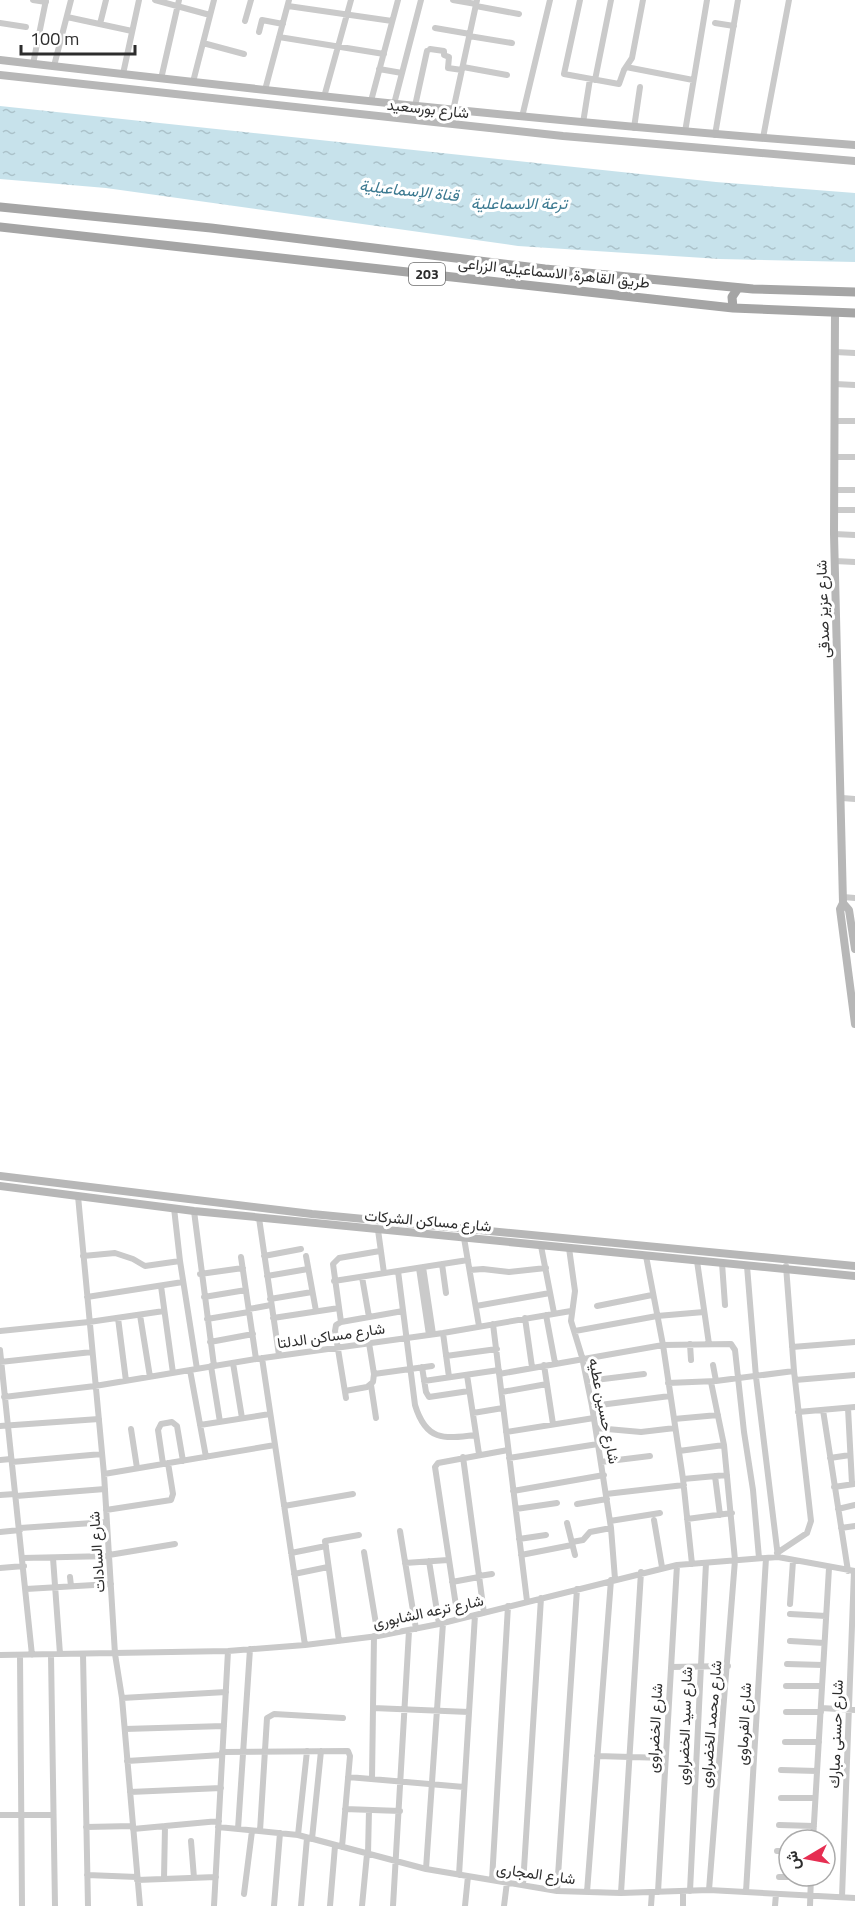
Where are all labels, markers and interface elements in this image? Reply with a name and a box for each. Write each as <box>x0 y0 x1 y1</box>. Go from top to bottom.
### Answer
scale bar <box>21 18 135 56</box>
text: 100 m <box>30 25 79 52</box>
street label: شارع بورسعيد <box>386 93 470 124</box>
water label: قناة الإسماعيلية <box>358 173 462 207</box>
water label: ترعة الاسماعلية <box>471 191 569 215</box>
street label: طريق القاهرة, الاسماعيليه الزراعى <box>457 251 651 294</box>
road number: 203 <box>409 263 445 285</box>
street label: شارع عزيز صدقى <box>809 559 836 659</box>
street label: شارع مساكن الشركات <box>364 1203 493 1238</box>
street label: شارع مساكن الدلتا <box>276 1317 386 1354</box>
street label: شارع حسين عطيه <box>583 1356 626 1466</box>
street label: شارع السادات <box>82 1510 111 1594</box>
street label: شارع ترعه الشابورى <box>370 1589 486 1634</box>
street label: شارع محمد الخضراوى <box>693 1659 728 1789</box>
street label: شارع سيد الخضراوى <box>671 1666 698 1786</box>
street label: شارع حسنى مبارك <box>822 1679 849 1789</box>
street label: شارع الخضراوى <box>641 1682 668 1773</box>
street label: شارع الفرماوى <box>730 1682 757 1766</box>
north arrow <box>777 1828 837 1888</box>
text: ش <box>779 1849 806 1872</box>
street label: شارع المجارى <box>495 1857 577 1890</box>

